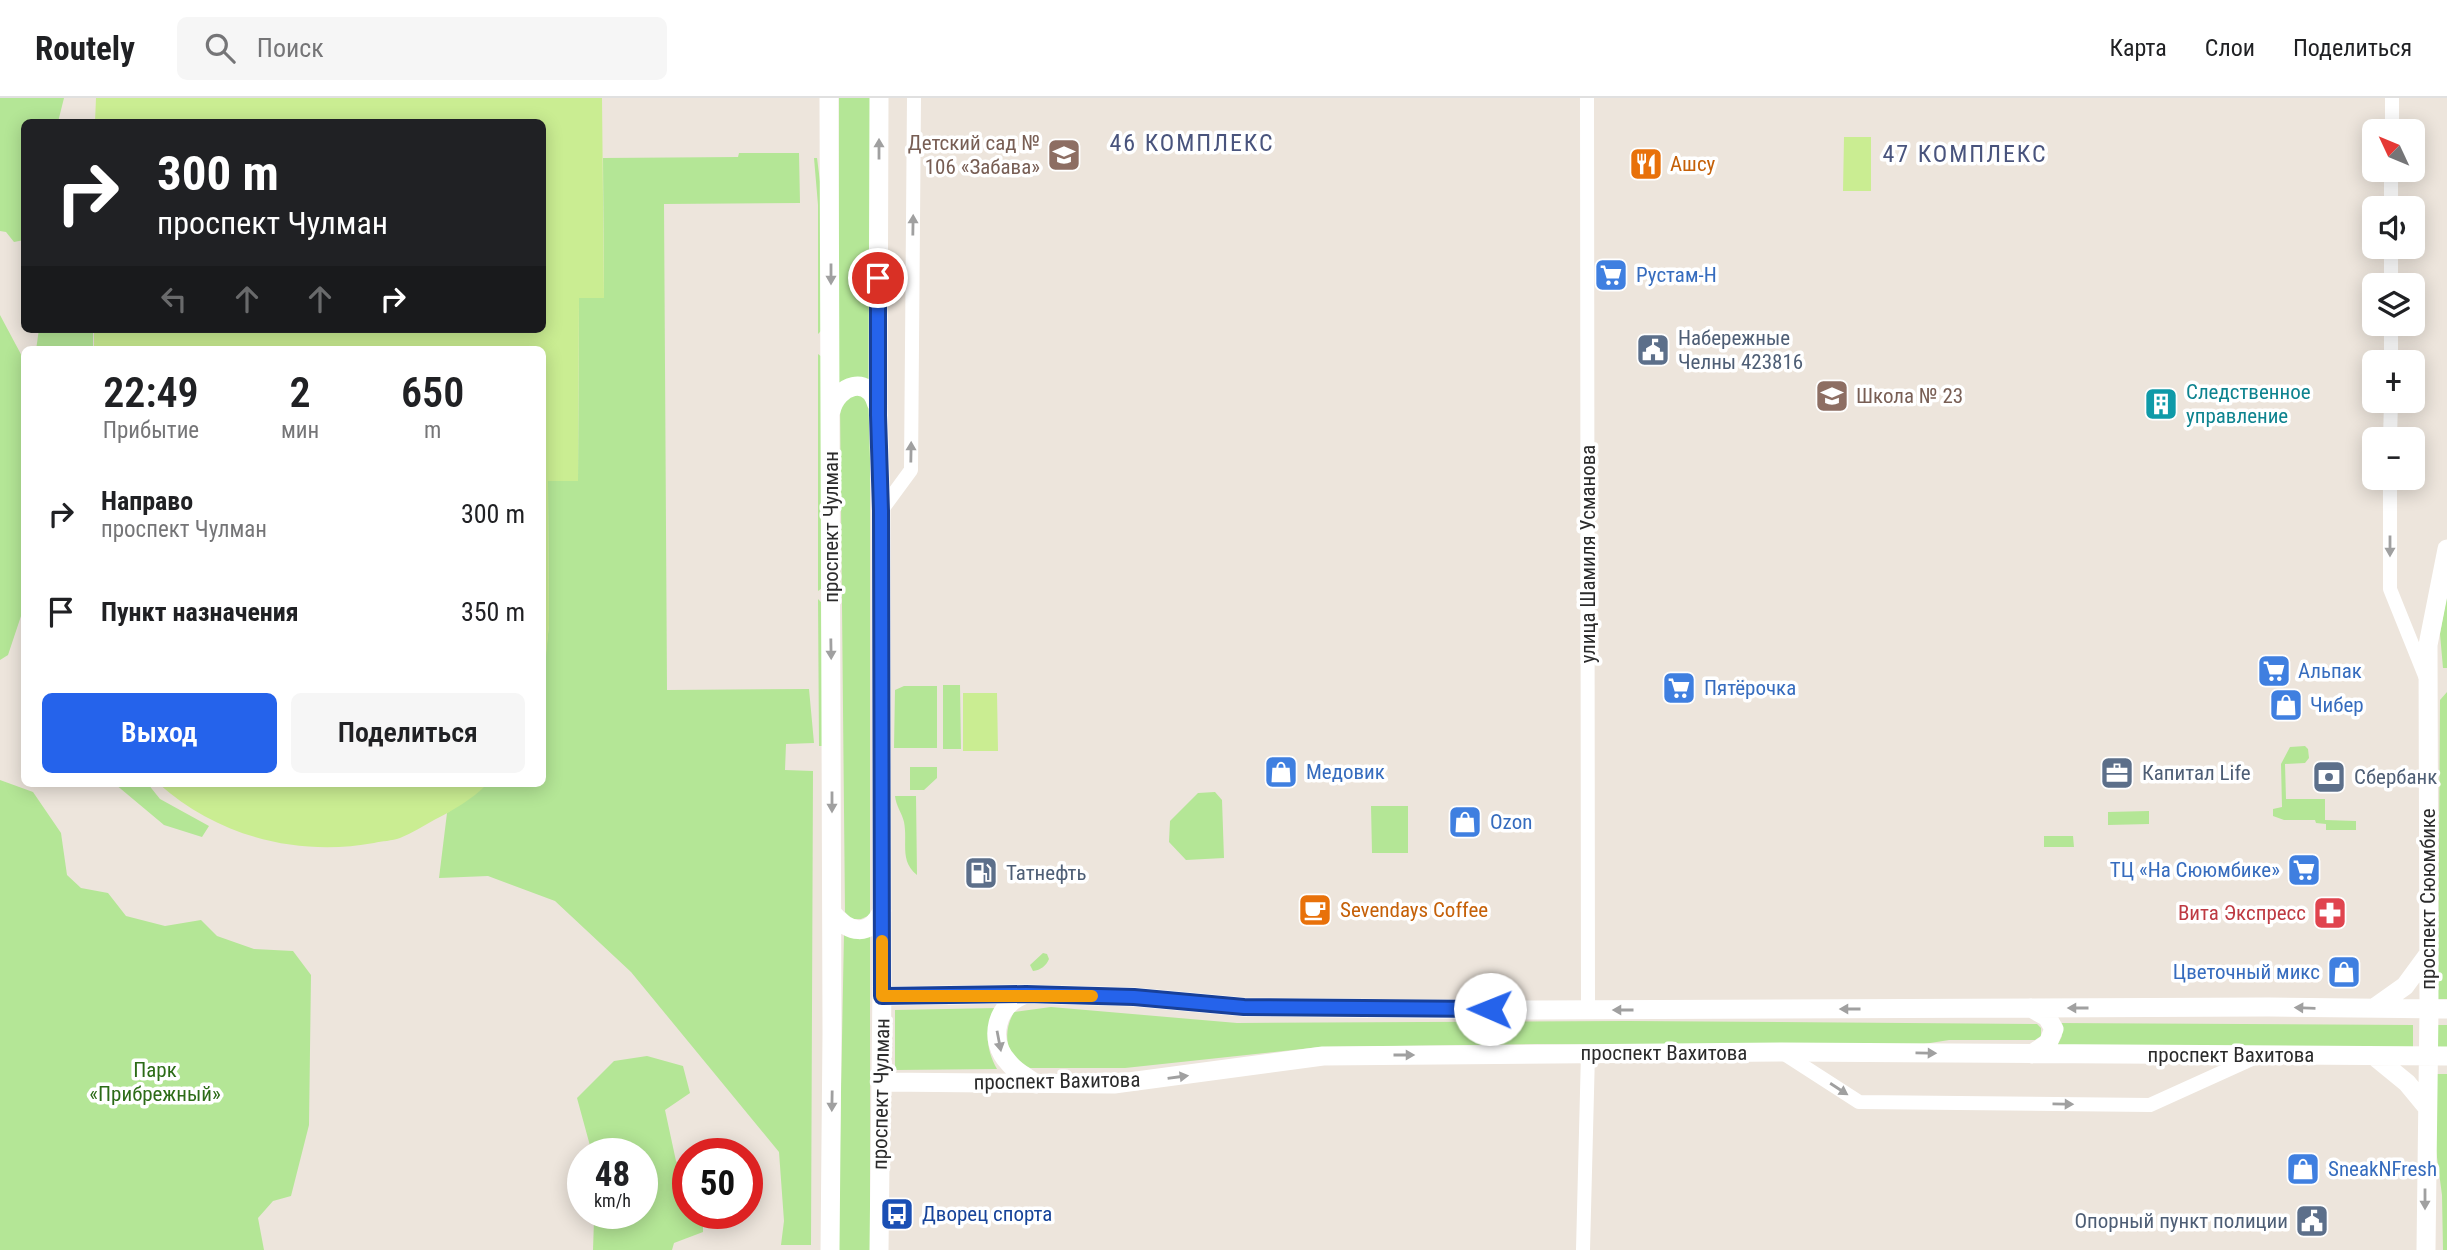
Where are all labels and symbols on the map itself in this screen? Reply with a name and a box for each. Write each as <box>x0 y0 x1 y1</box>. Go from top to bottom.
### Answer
north arrow <box>2362 119 2426 182</box>
district label: 46 КОМПЛЕКС <box>1109 129 1275 157</box>
place label: Детский сад № 106 «Забава» <box>908 131 1040 179</box>
school or university icon: Детский сад № 106 «Забава» <box>1045 136 1083 174</box>
one-way arrow <box>873 138 885 160</box>
district label: 47 КОМПЛЕКС <box>1882 140 2048 168</box>
restaurant icon: Ашсу <box>1627 145 1665 183</box>
place label: Ашсу <box>1670 152 1716 176</box>
one-way arrow <box>907 214 919 236</box>
pin <box>848 248 908 308</box>
supermarket icon: Рустам-Н <box>1592 256 1630 294</box>
one-way arrow <box>825 263 837 285</box>
place label: Рустам-Н <box>1636 263 1717 287</box>
place label: Набережные Челны 423816 <box>1678 326 1803 374</box>
public building icon: Набережные Челны 423816 <box>1634 331 1672 369</box>
school or university icon: Школа № 23 <box>1813 377 1851 415</box>
place label: Следственное управление <box>2186 380 2311 428</box>
place label: Школа № 23 <box>1856 384 1963 408</box>
building icon: Следственное управление <box>2142 385 2180 423</box>
one-way arrow <box>905 441 917 463</box>
street label: улица Шамиля Усманова <box>1576 445 1600 663</box>
street label: проспект Чулман <box>819 451 843 603</box>
one-way arrow <box>2384 535 2396 557</box>
one-way arrow <box>825 638 837 660</box>
supermarket icon: Альпак <box>2255 652 2293 690</box>
place label: Альпак <box>2298 659 2362 683</box>
supermarket icon: Пятёрочка <box>1660 669 1698 707</box>
place label: Пятёрочка <box>1704 676 1796 700</box>
shop icon: Чибер <box>2267 686 2305 724</box>
place label: Чибер <box>2310 693 2364 717</box>
shop icon: Медовик <box>1262 753 1300 791</box>
office icon: Капитал Life <box>2098 754 2136 792</box>
bank icon: Сбербанк <box>2310 758 2348 796</box>
place label: Медовик <box>1306 760 1385 784</box>
place label: Капитал Life <box>2142 761 2251 785</box>
place label: Сбербанк <box>2354 765 2437 789</box>
one-way arrow <box>826 791 838 813</box>
shop icon: Ozon <box>1446 803 1484 841</box>
street label: проспект Сююмбике <box>2416 808 2440 990</box>
place label: Ozon <box>1490 810 1532 834</box>
supermarket icon: ТЦ «На Сююмбике» <box>2285 851 2323 889</box>
fuel station icon: Татнефть <box>962 854 1000 892</box>
place label: ТЦ «На Сююмбике» <box>2110 858 2280 882</box>
place label: Татнефть <box>1006 861 1087 885</box>
cafe icon: Sevendays Coffee <box>1296 891 1334 929</box>
pharmacy icon: Вита Экспресс <box>2311 894 2349 932</box>
place label: Sevendays Coffee <box>1340 898 1488 922</box>
place label: Вита Экспресс <box>2178 901 2306 925</box>
shop icon: Цветочный микс <box>2325 953 2363 991</box>
place label: Цветочный микс <box>2173 960 2320 984</box>
position arrow <box>1453 972 1527 1046</box>
one-way arrow <box>2067 1002 2089 1013</box>
one-way arrow <box>2294 1002 2316 1014</box>
one-way arrow <box>1839 1003 1861 1015</box>
one-way arrow <box>1612 1004 1634 1016</box>
street label: проспект Чулман <box>868 1018 894 1170</box>
one-way arrow <box>994 1030 1005 1052</box>
street label: проспект Вахитова <box>1581 1041 1747 1065</box>
street label: проспект Вахитова <box>2148 1043 2314 1067</box>
one-way arrow <box>1915 1047 1937 1059</box>
one-way arrow <box>1394 1049 1416 1061</box>
park label: Парк «Прибрежный» <box>89 1058 221 1106</box>
street label: проспект Вахитова <box>973 1068 1141 1094</box>
one-way arrow <box>1167 1071 1189 1082</box>
one-way arrow <box>1830 1082 1848 1096</box>
one-way arrow <box>826 1090 838 1112</box>
one-way arrow <box>2052 1098 2074 1110</box>
speed limit sign: 50 <box>672 1138 763 1229</box>
shop icon: SneakNFresh <box>2284 1150 2322 1188</box>
place label: SneakNFresh <box>2328 1157 2437 1181</box>
one-way arrow <box>2420 1188 2431 1210</box>
bus stop icon: Дворец спорта <box>878 1195 916 1233</box>
place label: Дворец спорта <box>922 1202 1052 1226</box>
public building icon: Опорный пункт полиции <box>2293 1202 2331 1240</box>
place label: Опорный пункт полиции <box>2074 1209 2288 1233</box>

